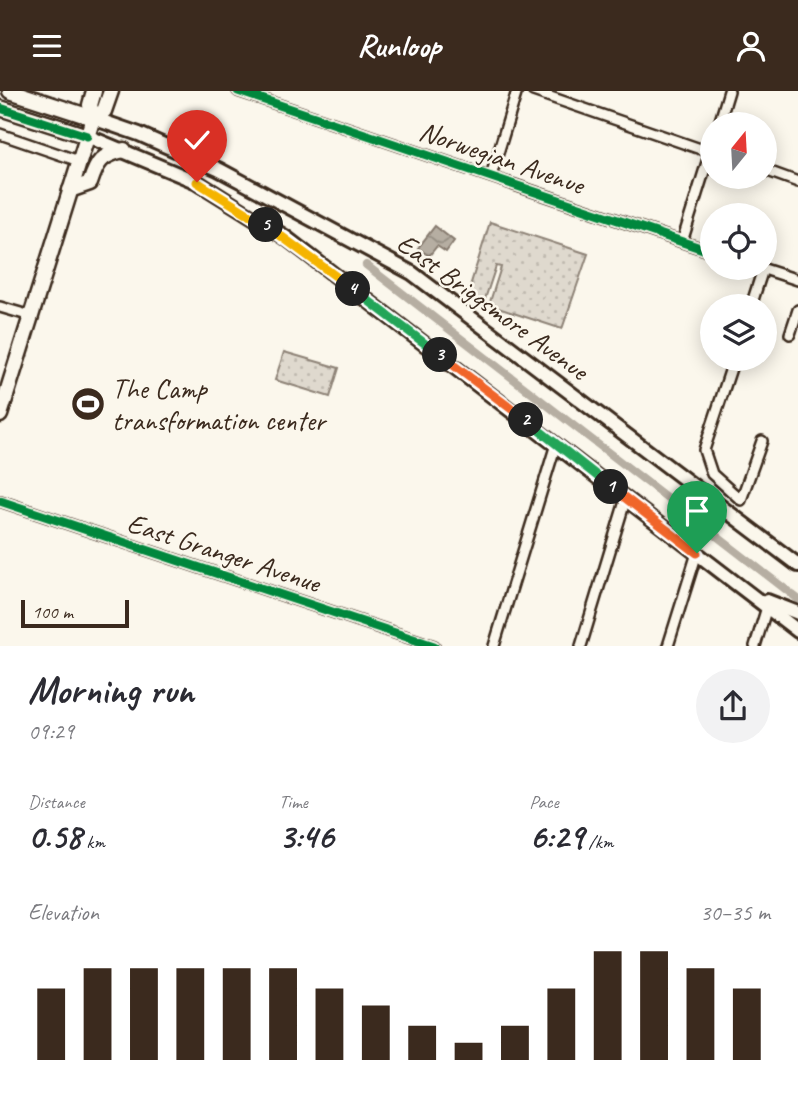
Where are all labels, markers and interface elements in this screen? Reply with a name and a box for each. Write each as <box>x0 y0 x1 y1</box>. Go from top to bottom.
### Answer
text: Runloop <box>357 25 441 66</box>
icon: menu <box>28 27 66 65</box>
icon: person <box>732 27 770 65</box>
pin <box>167 110 227 182</box>
north arrow <box>700 112 777 189</box>
map controls <box>700 112 777 371</box>
street label: Norwegian Avenue <box>415 113 590 203</box>
icon: check <box>178 121 216 159</box>
button: locate <box>700 203 777 280</box>
pin: 5 <box>248 207 284 243</box>
text: 5 <box>261 212 270 236</box>
street label: East Briggsmore Avenue <box>390 225 597 389</box>
pin: 4 <box>336 271 370 307</box>
text: 4 <box>348 276 357 300</box>
button: layers <box>700 294 777 371</box>
pin: 3 <box>422 337 458 373</box>
text: 3 <box>435 342 444 366</box>
place label: The Camp transformation center <box>112 371 328 438</box>
sports icon: The Camp transformation center <box>69 385 107 423</box>
pin: 2 <box>508 403 544 437</box>
text: 2 <box>521 407 530 431</box>
pin: 1 <box>594 469 628 505</box>
text: 1 <box>606 474 615 498</box>
pin <box>667 481 727 553</box>
icon: arrive <box>678 492 716 530</box>
street label: East Granger Avenue <box>123 505 326 601</box>
scale bar <box>21 597 130 629</box>
text: 100 m <box>32 600 73 624</box>
text: Morning run <box>28 667 194 714</box>
button: share <box>696 669 770 743</box>
text: 09:29 <box>28 717 74 746</box>
text: Distance <box>28 790 85 814</box>
text: Time <box>279 790 308 814</box>
text: Pace <box>529 790 559 814</box>
text: 0.58 <box>28 814 82 859</box>
text: 3:46 <box>279 814 334 859</box>
text: 6:29 <box>529 814 584 859</box>
text: km <box>82 830 105 854</box>
text: /km <box>584 830 613 854</box>
text: Elevation <box>28 898 99 927</box>
text: 30–35 m <box>700 898 770 927</box>

